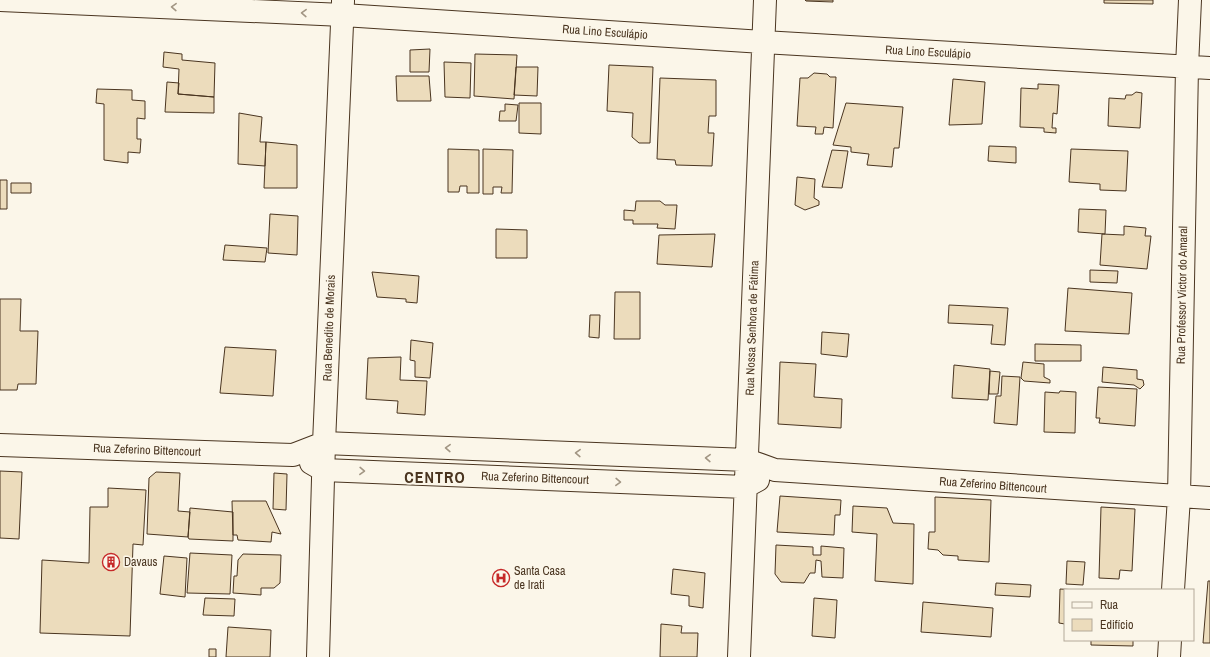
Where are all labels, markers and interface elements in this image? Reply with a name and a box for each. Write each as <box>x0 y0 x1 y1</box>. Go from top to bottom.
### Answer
one-way arrow <box>171 3 177 12</box>
one-way arrow <box>301 9 307 17</box>
street label: Rua Lino Esculápio <box>562 21 648 43</box>
street label: Rua Lino Esculápio <box>885 42 971 62</box>
street label: Rua Professor Victor do Amaral <box>1173 226 1191 364</box>
street label: Rua Nossa Senhora de Fátima <box>742 260 762 396</box>
street label: Rua Benedito de Morais <box>319 274 339 382</box>
street label: Rua Zeferino Bittencourt <box>93 440 201 460</box>
one-way arrow <box>445 444 451 452</box>
one-way arrow <box>575 449 581 458</box>
one-way arrow <box>705 454 711 463</box>
district label: CENTRO <box>404 466 466 488</box>
one-way arrow <box>359 467 365 476</box>
street label: Rua Zeferino Bittencourt <box>481 468 589 488</box>
street label: Rua Zeferino Bittencourt <box>939 473 1048 497</box>
one-way arrow <box>615 477 621 486</box>
building icon: Davaus <box>101 552 121 572</box>
place label: Davaus <box>124 554 157 570</box>
place label: Santa Casa de Irati <box>514 563 566 593</box>
hospital icon: Santa Casa de Irati <box>491 568 511 588</box>
legend <box>1064 589 1194 641</box>
text: Rua <box>1100 597 1119 613</box>
text: Edifício <box>1100 617 1133 633</box>

